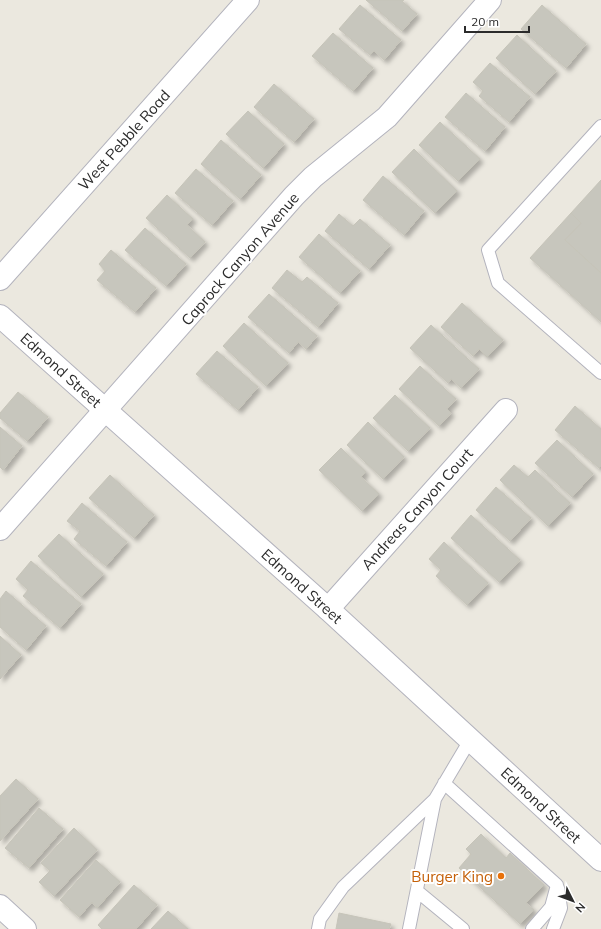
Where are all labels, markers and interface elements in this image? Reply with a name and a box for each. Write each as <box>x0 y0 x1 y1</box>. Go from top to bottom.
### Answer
scale bar <box>465 8 529 34</box>
text: 20 m <box>471 14 499 29</box>
street label: West Pebble Road <box>74 86 174 194</box>
street label: Caprock Canyon Avenue <box>177 189 303 329</box>
street label: Edmond Street <box>16 329 106 411</box>
street label: Andreas Canyon Court <box>357 444 477 574</box>
street label: Edmond Street <box>257 545 347 627</box>
street label: Edmond Street <box>497 763 585 847</box>
place label: Burger King <box>411 867 493 886</box>
marker: Burger King <box>496 871 506 881</box>
north arrow <box>553 881 593 921</box>
text: N <box>572 900 588 915</box>

